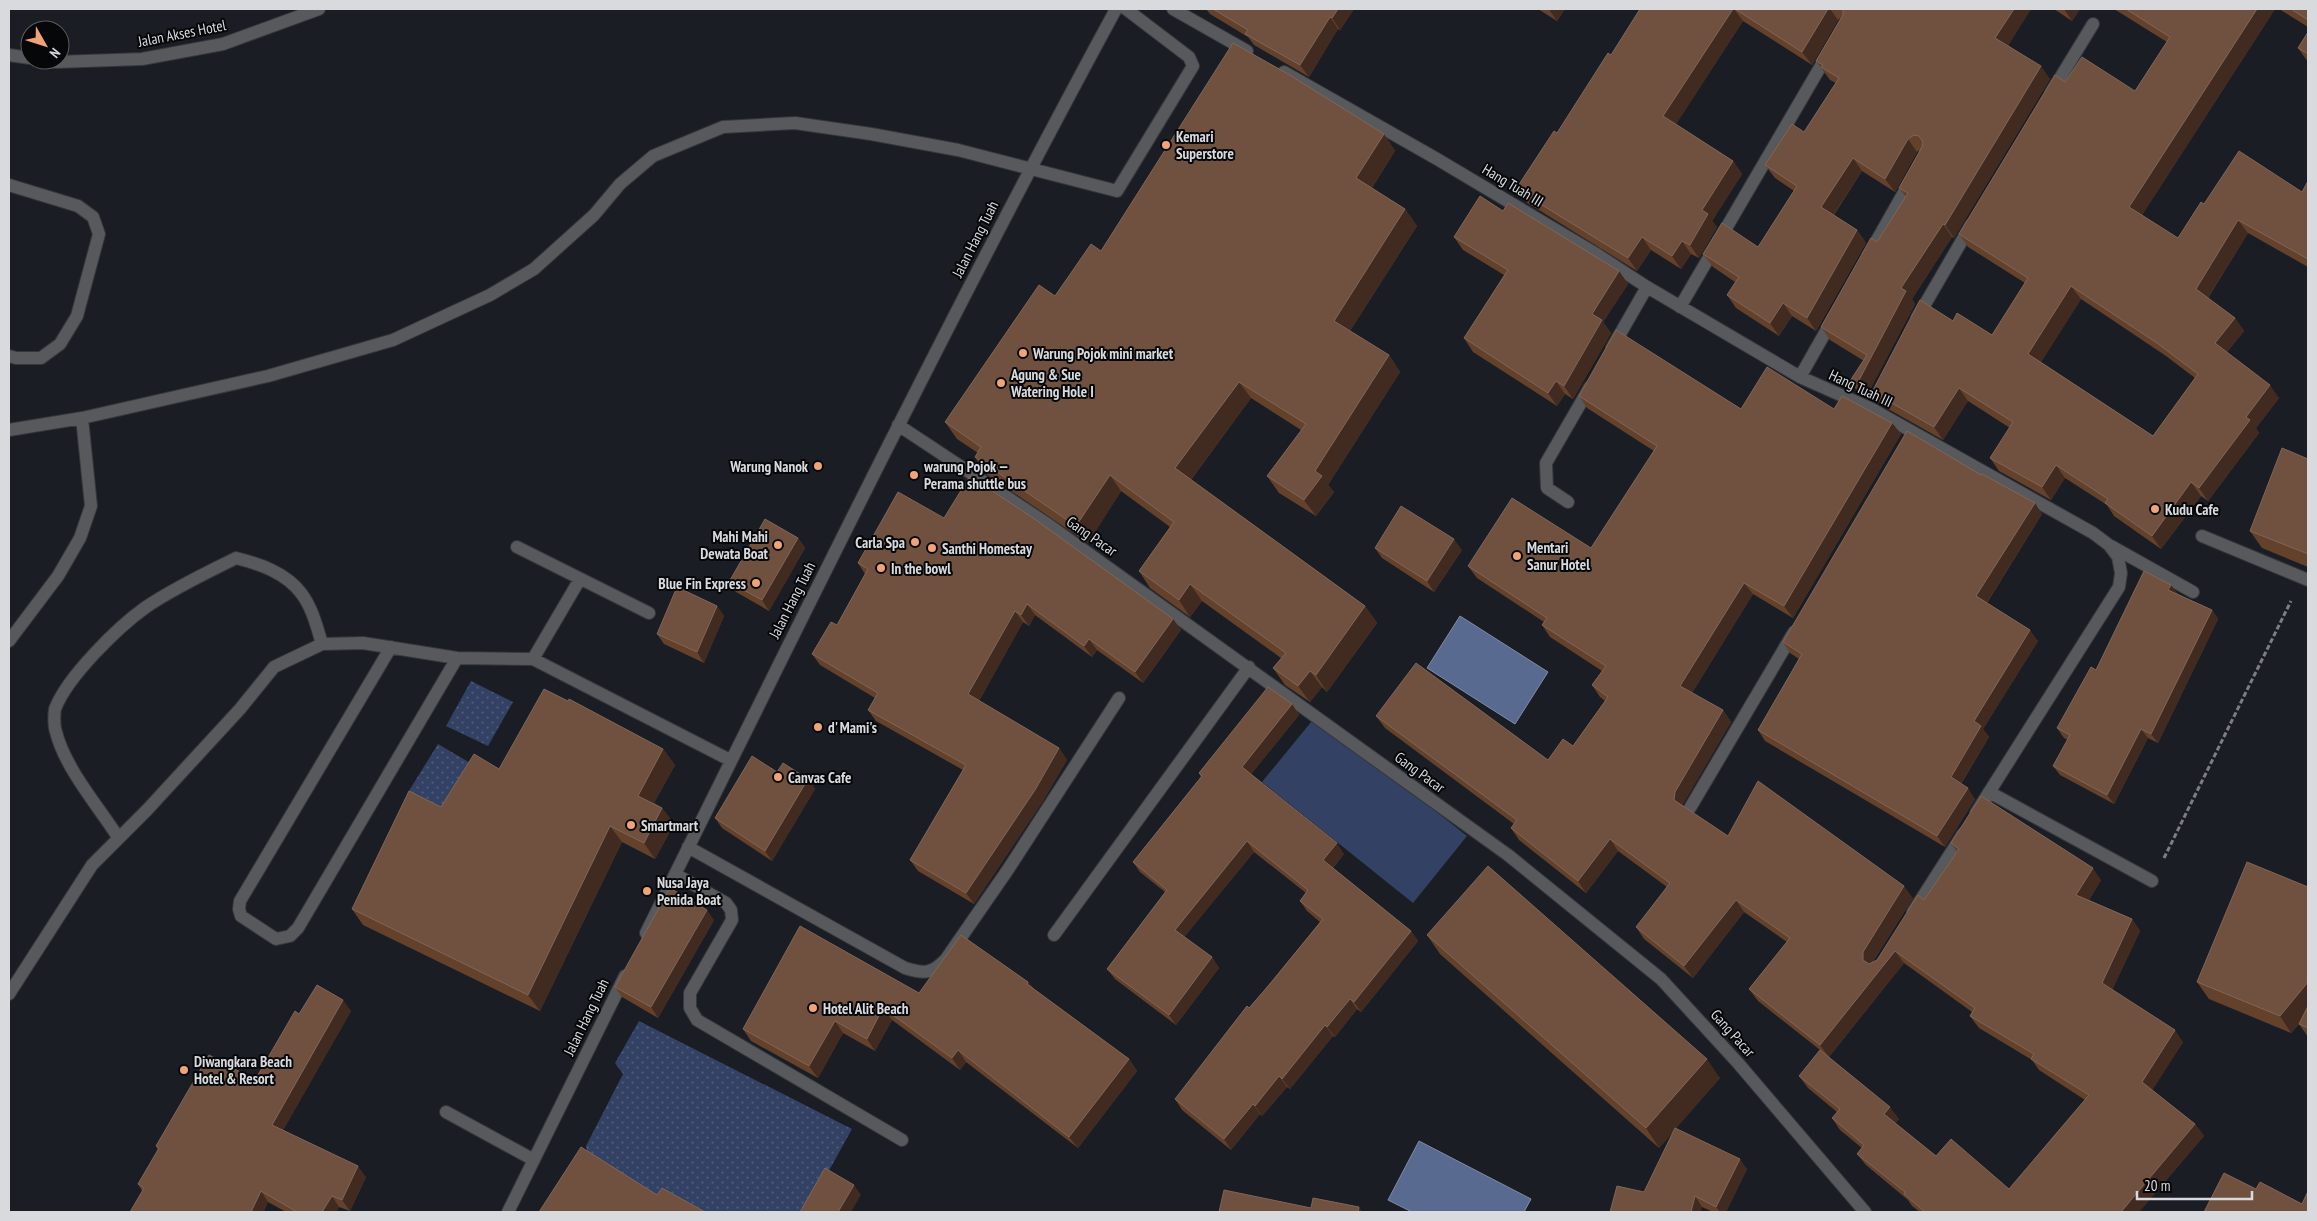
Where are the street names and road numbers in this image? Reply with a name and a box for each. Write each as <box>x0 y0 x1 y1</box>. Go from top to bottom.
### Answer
street label: Jalan Akses Hotel <box>135 15 228 51</box>
street label: Hang Tuah III <box>1479 159 1547 211</box>
street label: Jalan Hang Tuah <box>947 198 1002 281</box>
street label: Hang Tuah III <box>1826 365 1896 411</box>
street label: Gang Pacar <box>1063 512 1122 561</box>
street label: Jalan Hang Tuah <box>764 559 819 642</box>
street label: Gang Pacar <box>1391 747 1450 797</box>
street label: Jalan Hang Tuah <box>559 975 613 1060</box>
street label: Gang Pacar <box>1707 1005 1760 1061</box>

